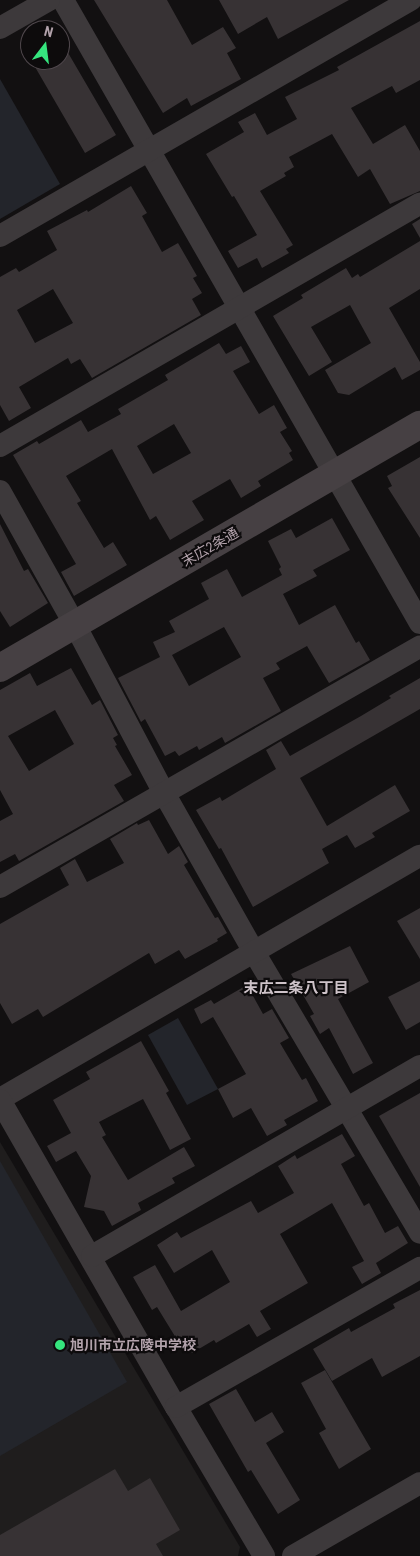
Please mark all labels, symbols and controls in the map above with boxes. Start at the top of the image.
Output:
north arrow [20,20,70,70]
text: N [42,23,55,40]
street label: 末広2条通 [179,524,241,570]
district label: 末広二条八丁目 [244,980,348,998]
place label: 旭川市立広陵中学校 [70,1337,196,1353]
marker: 旭川市立広陵中学校 [54,1339,66,1351]

